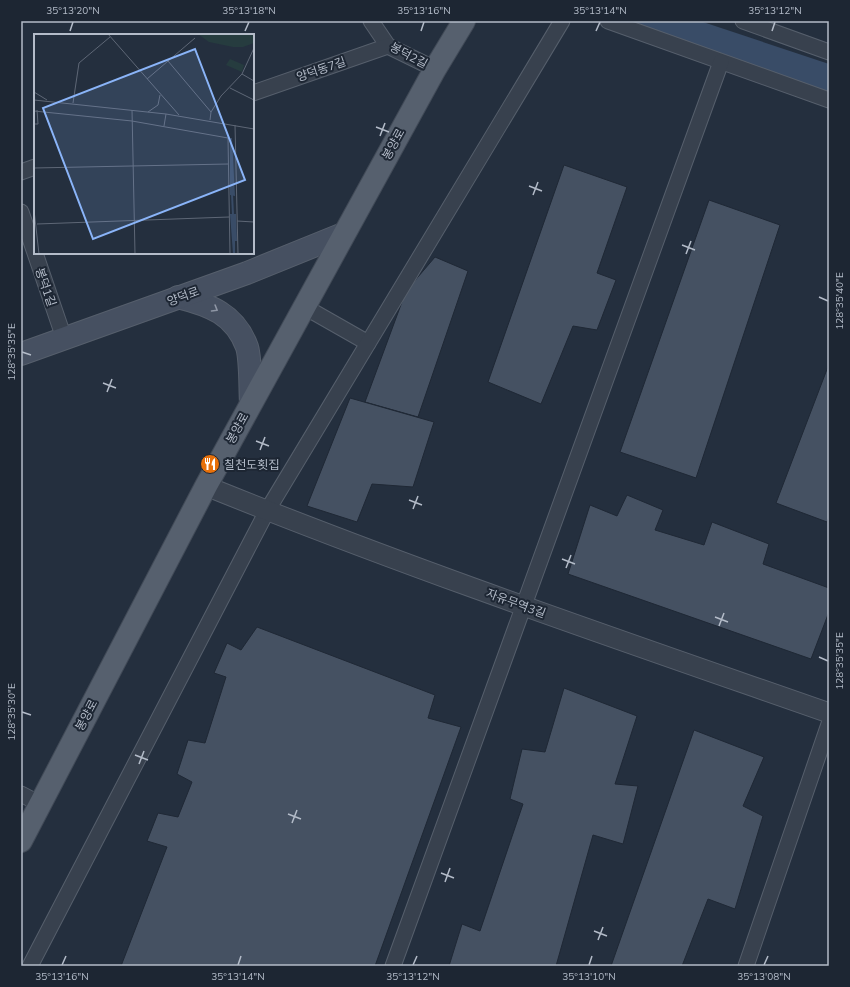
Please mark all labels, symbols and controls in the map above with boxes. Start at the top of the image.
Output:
text: 35°13'20"N [46,4,100,17]
text: 35°13'18"N [222,4,276,17]
text: 35°13'16"N [397,4,451,17]
text: 35°13'14"N [573,4,627,17]
text: 35°13'12"N [748,4,802,17]
inset map [34,34,254,254]
street label: 봉덕2길 [388,39,430,71]
street label: 양덕동7길 [294,54,348,84]
street label: 봉양로 [378,126,408,162]
street label: 봉덕1길 [32,265,60,309]
text: 128°35'40"E [833,272,846,330]
street label: 양덕로 [165,283,201,309]
one-way arrow [211,305,218,312]
text: 128°35'35"E [5,323,18,381]
street label: 봉양로 [222,410,252,446]
restaurant icon: 칠천도횟집 [199,453,221,475]
place label: 칠천도횟집 [224,457,279,472]
street label: 자유무역3길 [484,585,548,621]
text: 128°35'35"E [833,632,846,690]
text: 128°35'30"E [5,683,18,741]
street label: 봉양로 [72,697,100,733]
text: 35°13'16"N [35,970,89,983]
text: 35°13'14"N [211,970,265,983]
text: 35°13'12"N [386,970,440,983]
text: 35°13'10"N [562,970,616,983]
text: 35°13'08"N [737,970,791,983]

